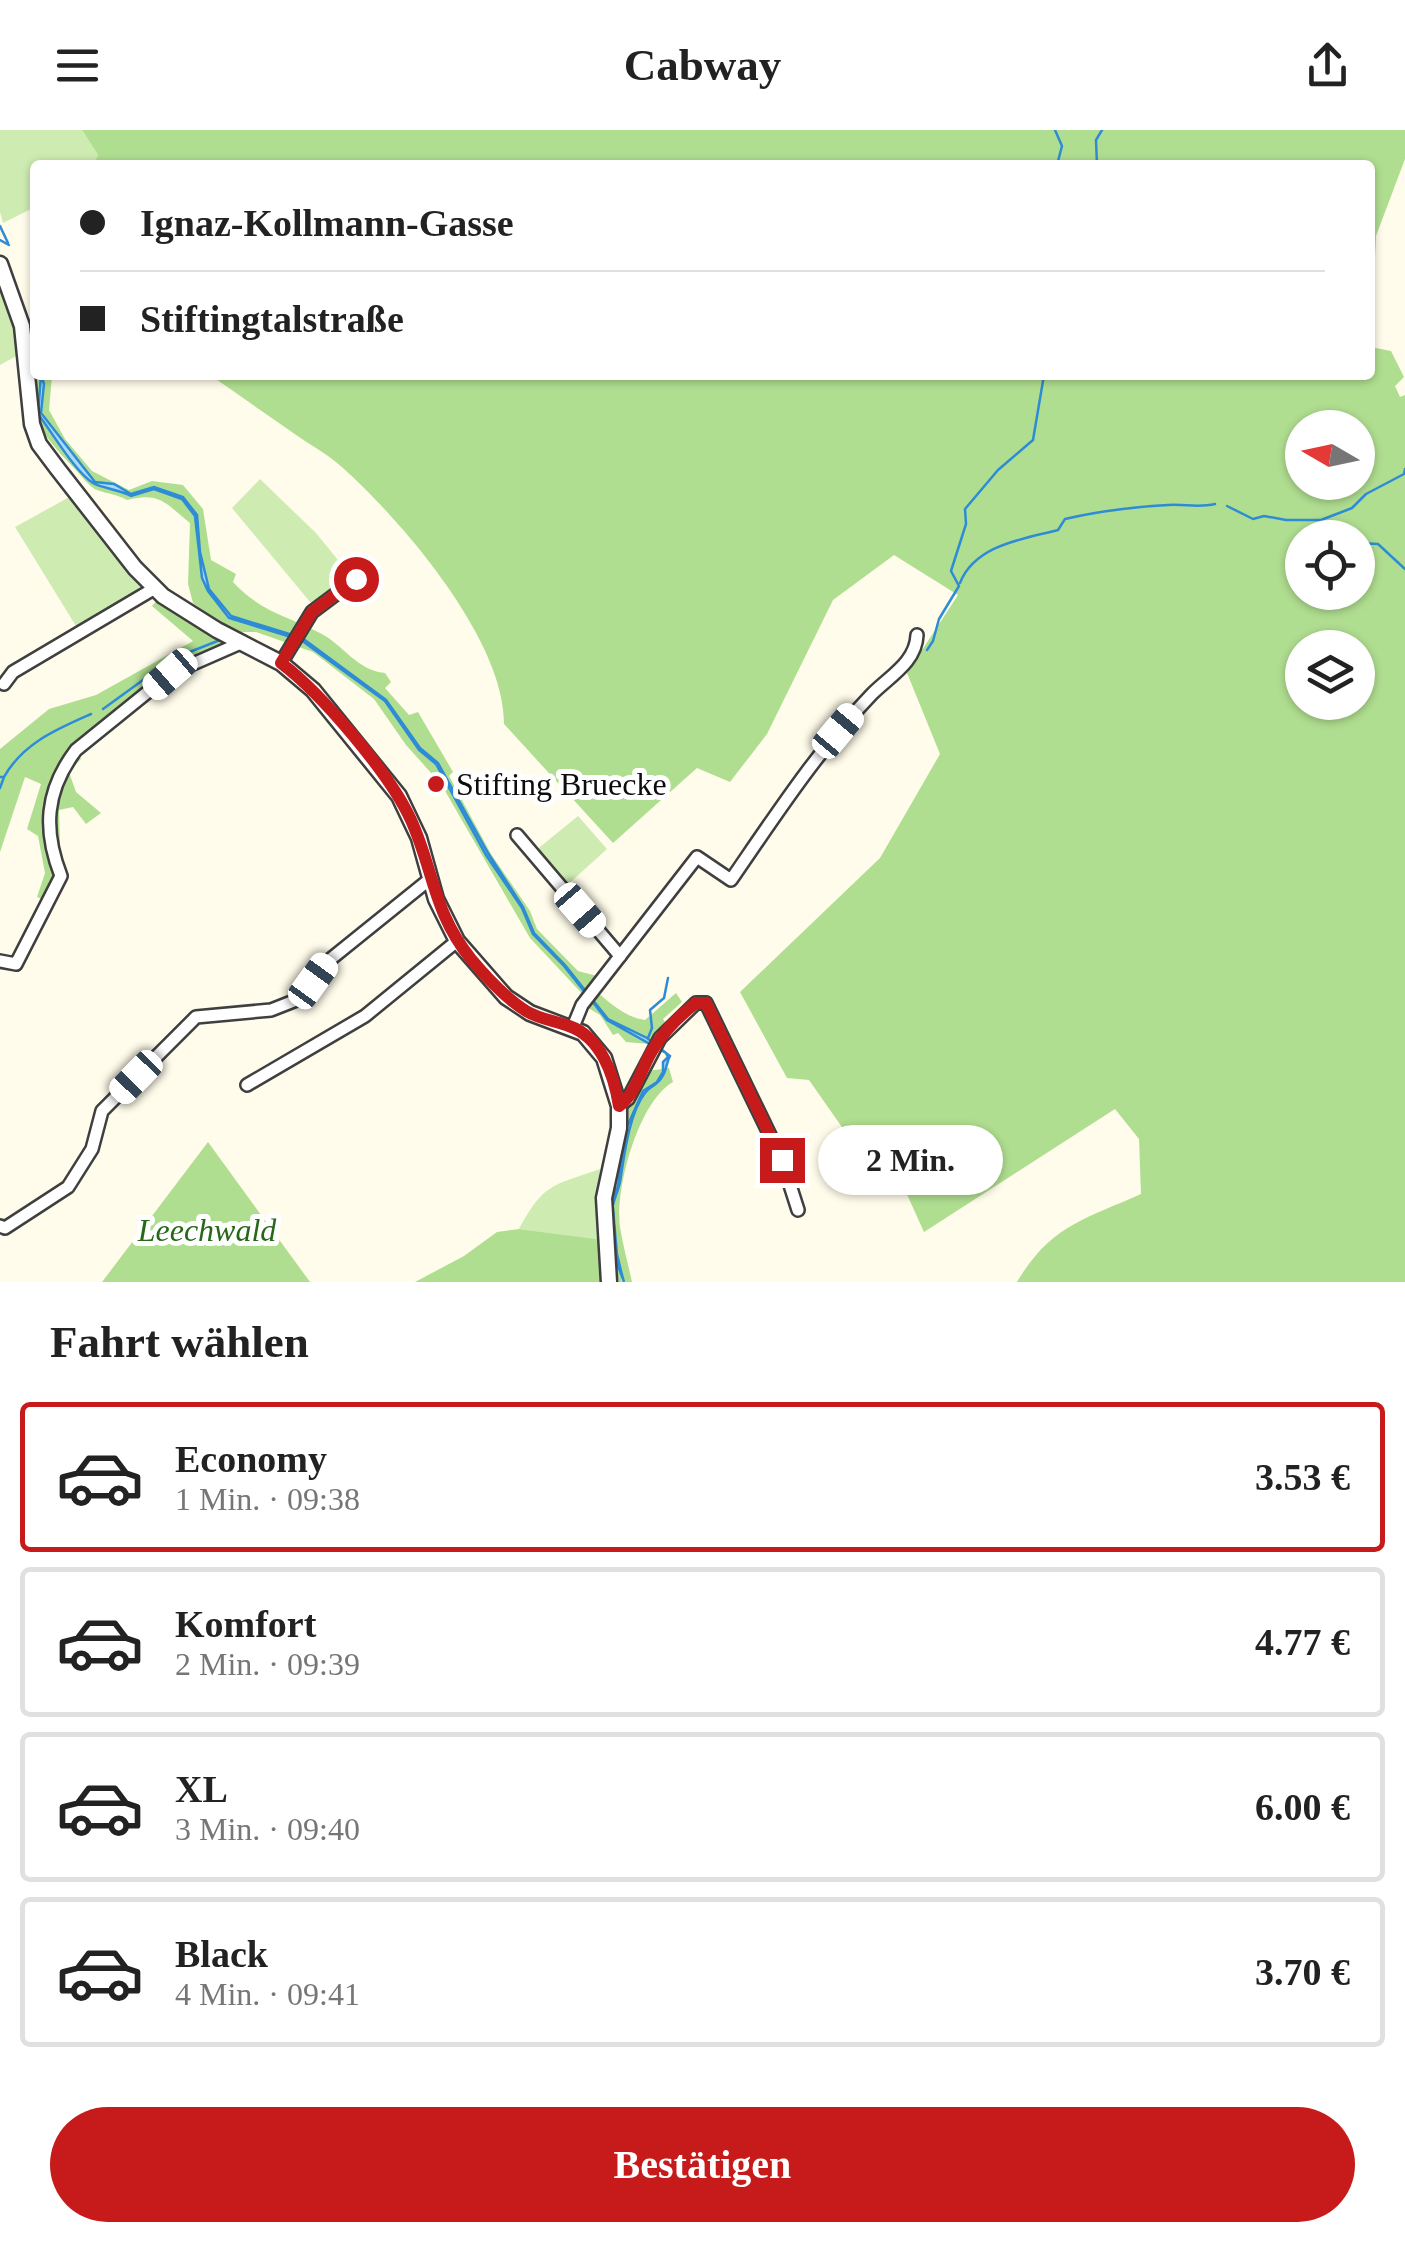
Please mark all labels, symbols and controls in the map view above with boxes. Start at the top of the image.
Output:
icon: menu [50,38,105,93]
icon: share [1300,38,1355,93]
text: Cabway [624,40,781,90]
text: Ignaz-Kollmann-Gasse [140,202,514,244]
text: Stiftingtalstraße [140,298,404,340]
north arrow [1285,410,1375,500]
map controls [1285,410,1375,720]
button: locate [1285,520,1375,610]
route start [334,557,379,602]
button: layers [1285,630,1375,720]
car [138,643,202,705]
car [807,698,869,764]
place label: Stifting Bruecke [456,766,667,802]
marker: Stifting Bruecke [425,773,447,795]
car [549,878,611,942]
car [283,948,343,1014]
car [104,1045,168,1109]
callout: 2 Min. [817,1125,1002,1195]
route end [760,1138,805,1183]
text: 2 Min. [866,1142,955,1178]
park label: Leechwald [137,1212,277,1248]
text: Fahrt wählen [50,1317,309,1367]
icon: car [55,1432,145,1522]
text: Economy [175,1438,327,1480]
text: 3.53 € [1255,1456,1350,1498]
text: 1 Min. · 09:38 [175,1481,360,1517]
icon: car [55,1597,145,1687]
text: Komfort [175,1603,316,1645]
text: 4.77 € [1255,1621,1350,1663]
text: 2 Min. · 09:39 [175,1646,360,1682]
icon: car [55,1762,145,1852]
text: XL [175,1768,228,1810]
text: 6.00 € [1255,1786,1350,1828]
text: 3 Min. · 09:40 [175,1811,360,1847]
icon: car [55,1927,145,2017]
text: Black [175,1933,268,1975]
text: 3.70 € [1255,1951,1350,1993]
text: 4 Min. · 09:41 [175,1976,360,2012]
button: Bestätigen [50,2107,1355,2222]

